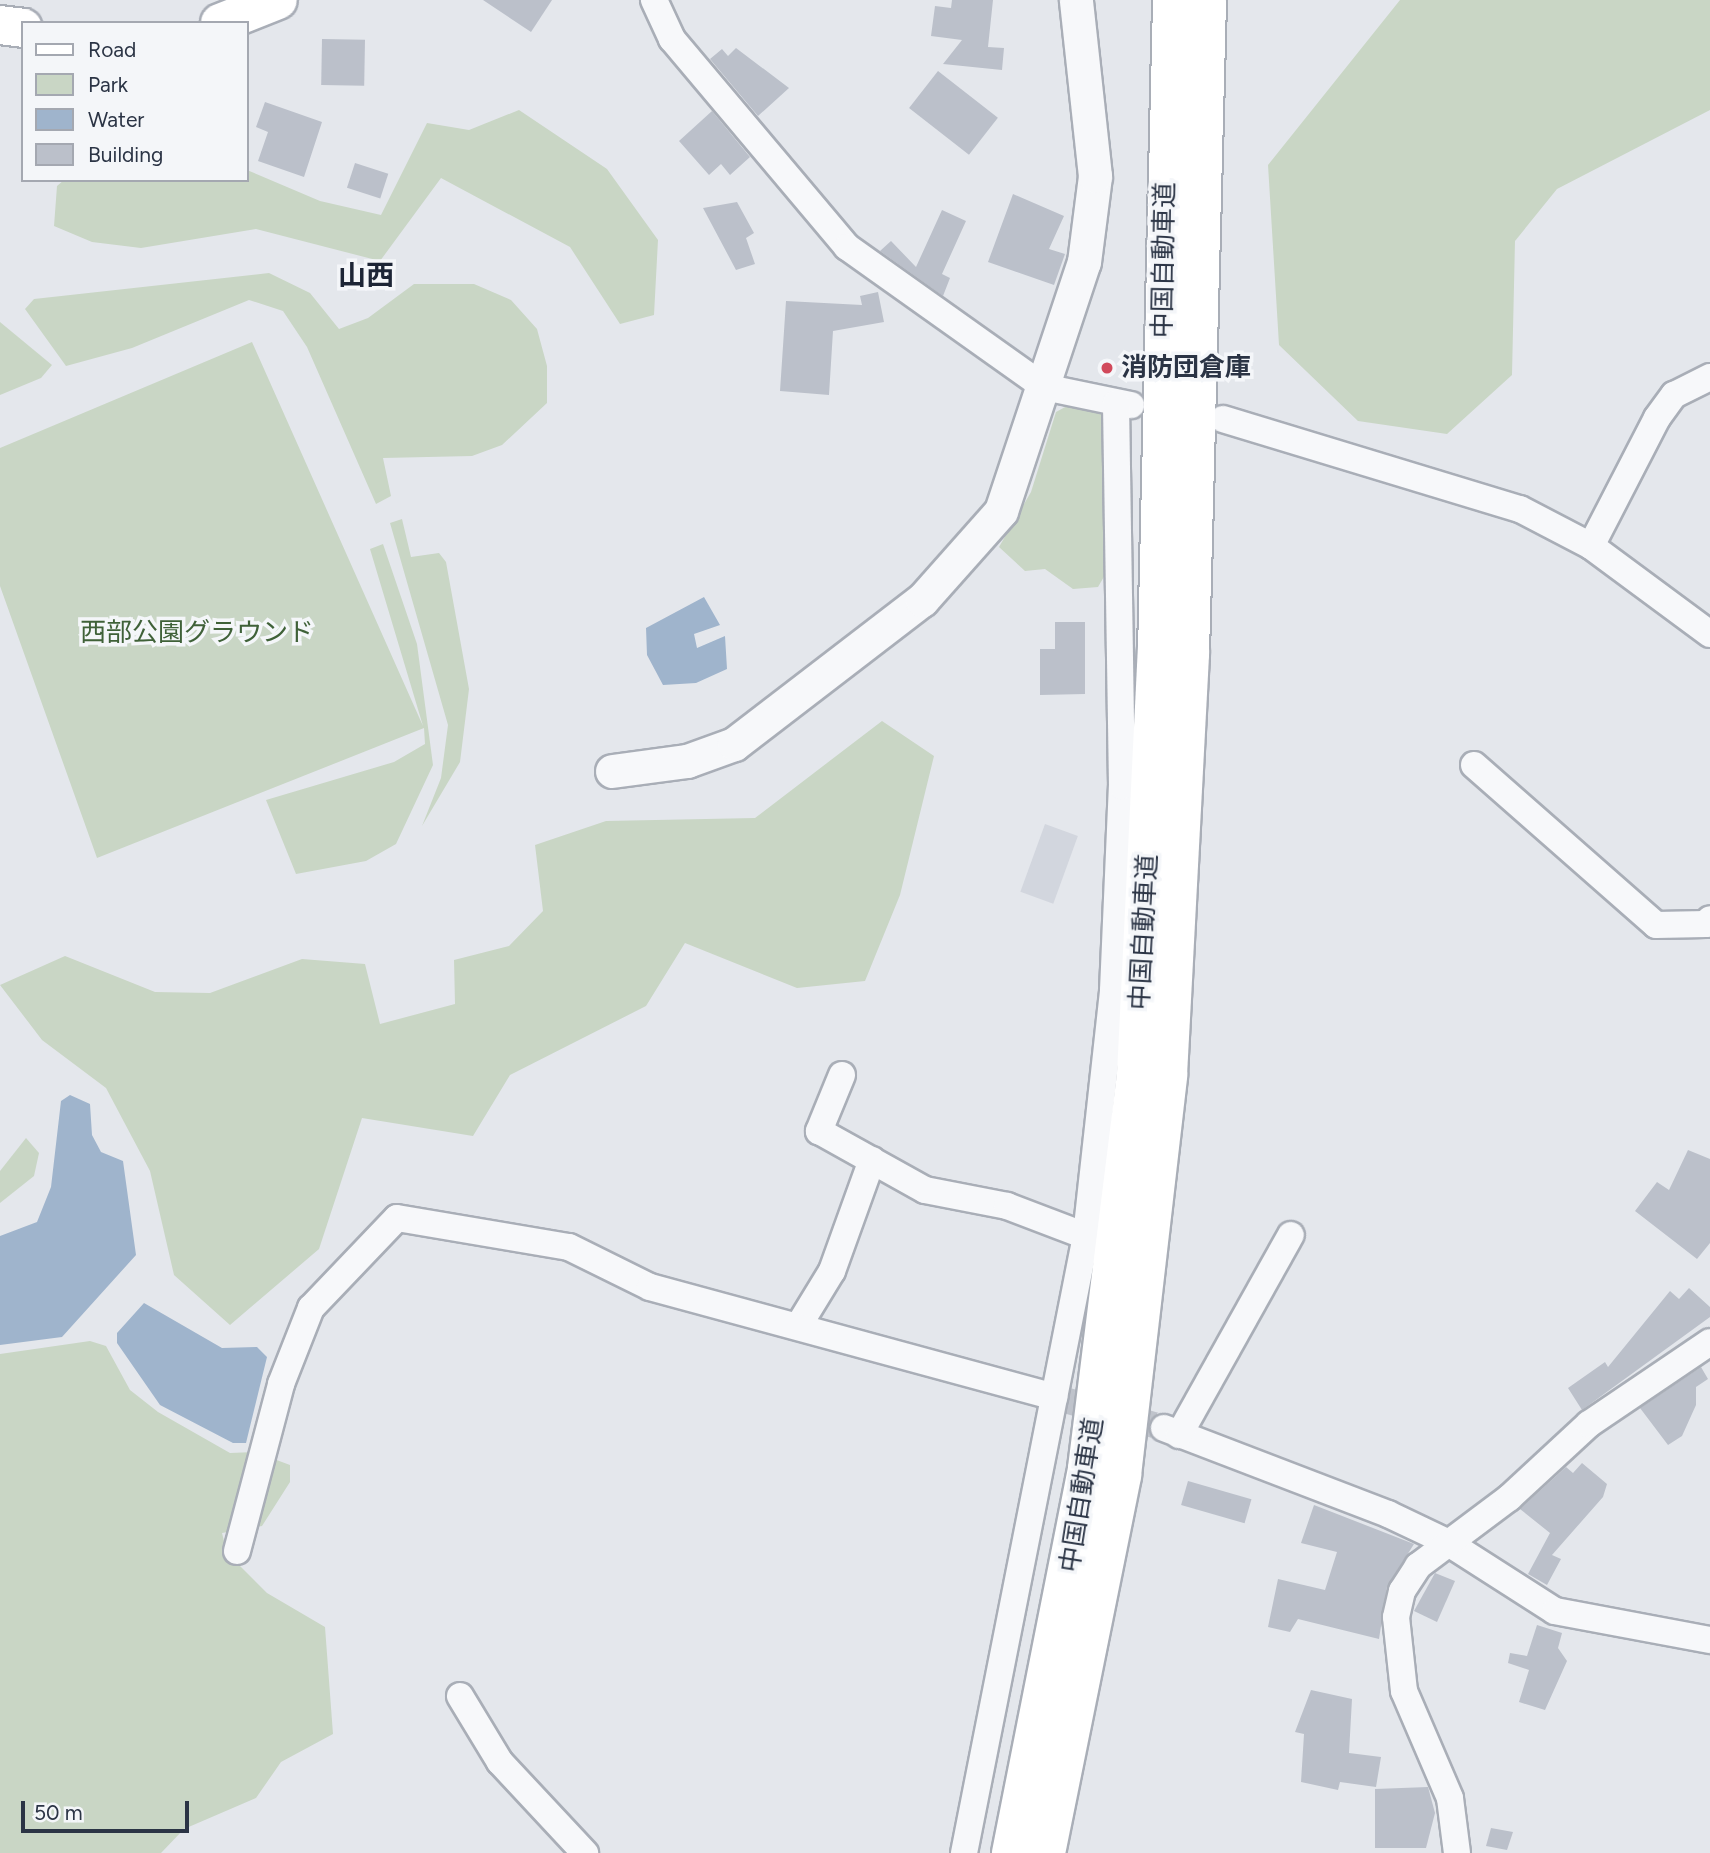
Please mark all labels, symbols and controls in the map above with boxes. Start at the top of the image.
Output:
legend [21,21,248,182]
text: Road [88,37,136,62]
text: Park [88,72,128,97]
text: Water [88,107,144,132]
text: Building [88,142,163,167]
street label: 中国自動車道 [1147,182,1181,338]
district label: 山西 [338,258,394,292]
place label: 消防団倉庫 [1121,352,1251,384]
marker: 消防団倉庫 [1099,360,1115,376]
park label: 西部公園グラウンド [80,617,314,649]
street label: 中国自動車道 [1124,853,1164,1011]
street label: 中国自動車道 [1054,1416,1110,1574]
scale bar [24,1786,192,1830]
text: 50 m [34,1800,83,1825]

